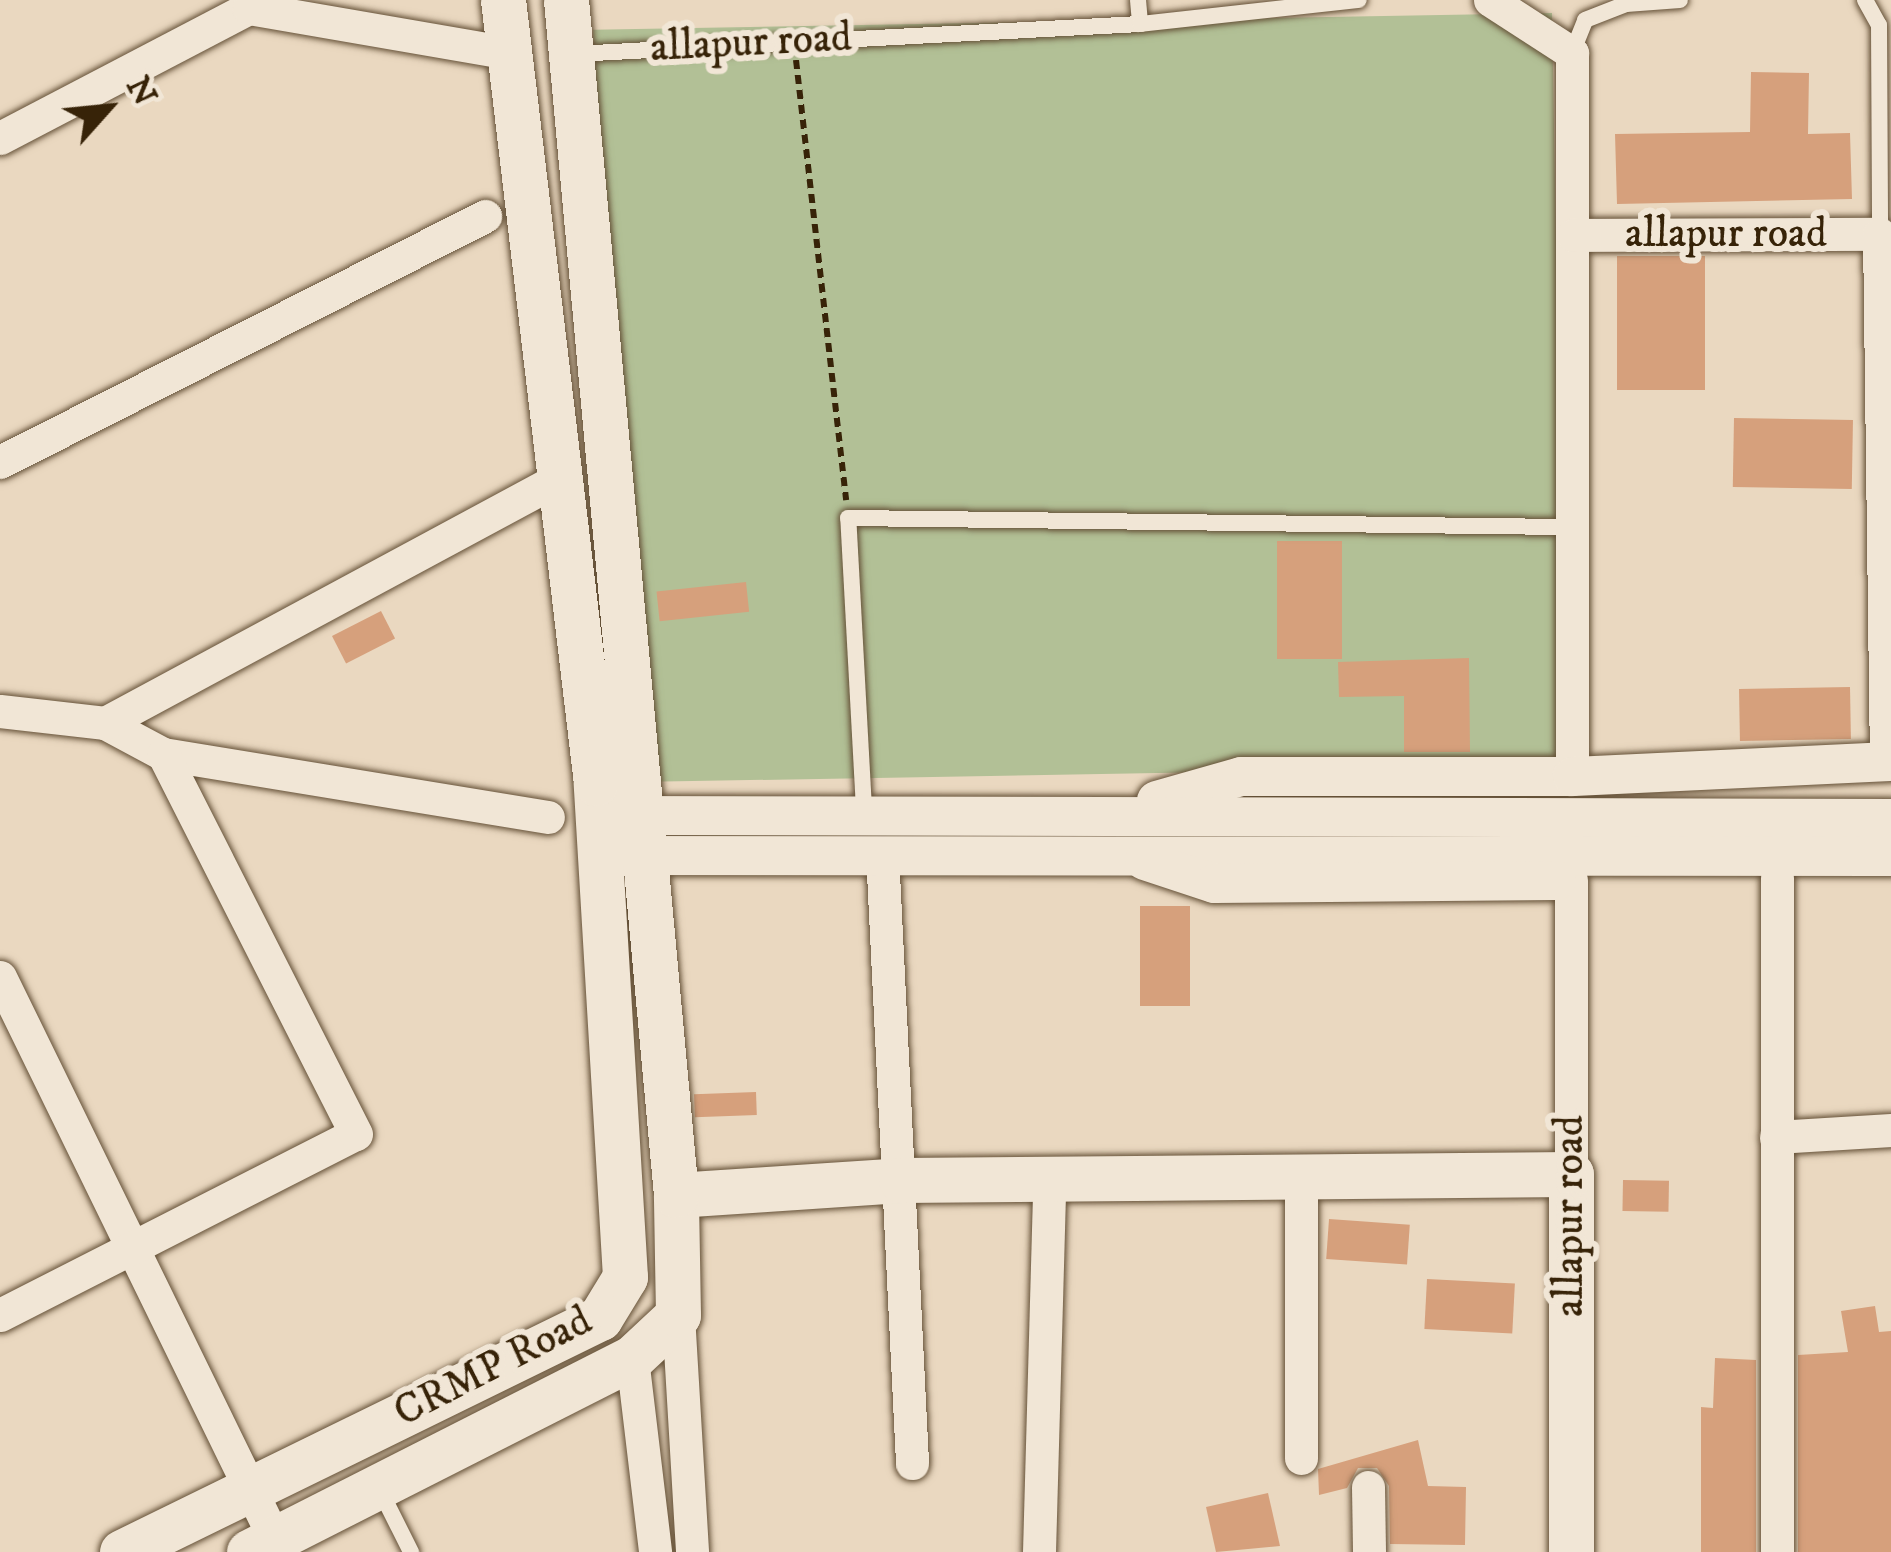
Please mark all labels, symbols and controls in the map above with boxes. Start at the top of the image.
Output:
street label: allapur road [649,13,853,73]
north arrow [48,48,168,168]
text: N [116,70,165,113]
street label: allapur road [1625,209,1827,259]
street label: allapur road [1545,1115,1595,1317]
street label: CRMP Road [386,1296,600,1438]

